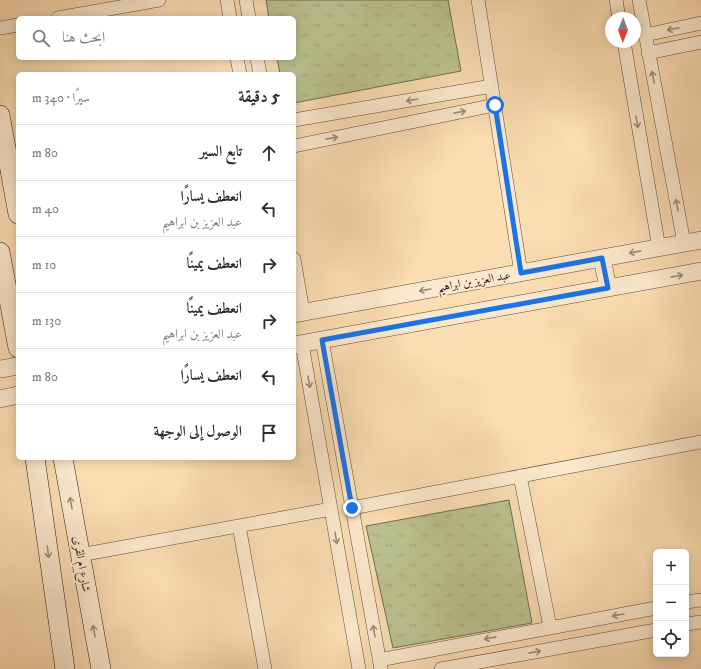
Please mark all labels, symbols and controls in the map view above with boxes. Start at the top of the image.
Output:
north arrow [605,12,641,48]
search box [16,16,296,60]
one-way arrow [667,26,680,34]
icon: search [30,27,52,49]
text: ابحث هنا [62,28,105,47]
one-way arrow [648,71,656,84]
text: 5 دقيقة [238,86,280,108]
text: سيرًا · 340 m [32,90,90,106]
one-way arrow [406,96,419,104]
route start [486,96,504,114]
one-way arrow [453,108,466,116]
one-way arrow [634,115,642,128]
one-way arrow [325,134,338,142]
text: تابع السير [200,142,242,161]
icon: ahead [258,142,280,164]
text: 80 m [32,145,58,161]
text: انعطف يسارًا [181,187,242,206]
icon: left [258,198,280,220]
one-way arrow [673,198,681,211]
text: 40 m [32,201,59,217]
text: عبد العزيز بن ابراهيم [162,214,242,230]
one-way arrow [629,248,642,256]
text: انعطف يمينًا [187,254,242,273]
icon: right [258,254,280,276]
text: 10 m [32,257,56,273]
street label: عبد العزيز بن ابراهيم [436,268,513,299]
one-way arrow [670,271,683,279]
one-way arrow [418,287,431,295]
text: انعطف يمينًا [187,299,242,318]
icon: right [258,310,280,332]
text: 130 m [32,313,61,329]
text: عبد العزيز بن ابراهيم [162,326,242,342]
text: انعطف يسارًا [181,366,242,385]
icon: left [258,366,280,388]
text: 80 m [32,369,58,385]
one-way arrow [305,375,313,388]
text: الوصول إلى الوجهة [153,422,242,441]
icon: arrive [258,422,280,444]
one-way arrow [67,497,75,510]
route end [343,499,361,517]
one-way arrow [333,531,341,544]
street label: شارع ام القرى [66,535,94,594]
one-way arrow [44,545,52,558]
map controls [653,549,689,657]
button: + [653,549,689,585]
button: − [653,585,689,621]
one-way arrow [612,611,625,619]
button: locate [653,621,689,657]
one-way arrow [90,625,98,638]
one-way arrow [370,625,378,638]
one-way arrow [484,635,497,643]
one-way arrow [528,648,541,656]

